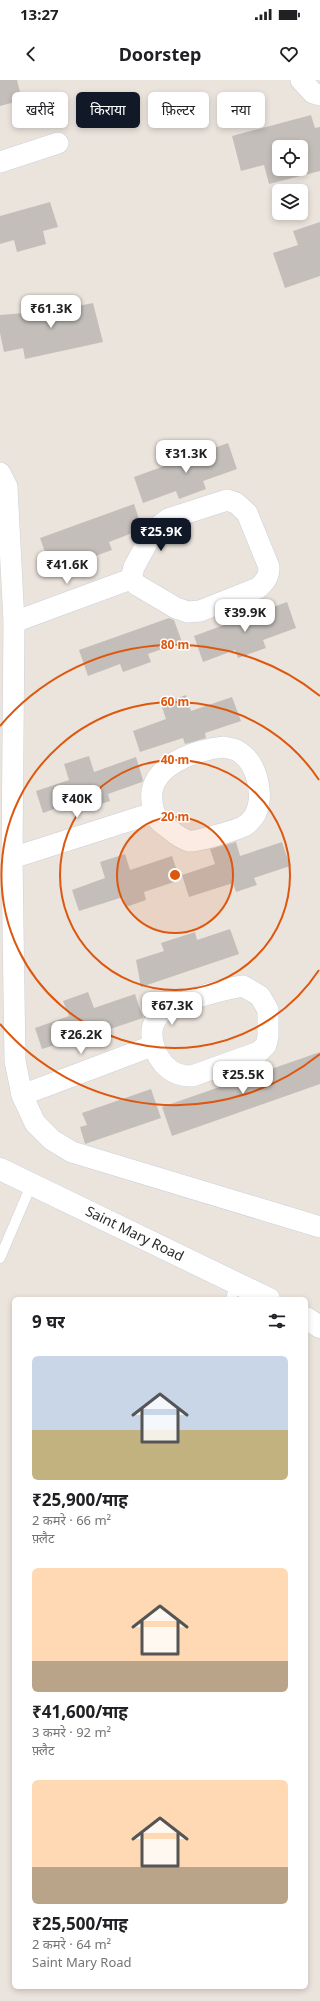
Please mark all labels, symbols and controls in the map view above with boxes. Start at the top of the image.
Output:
text: 13:27 [20,4,59,24]
text: Doorstep [119,42,201,66]
icon: back [20,43,42,65]
icon: heart [278,43,300,65]
chip: खरीदें [12,92,68,128]
chip: किराया [76,92,140,128]
chip: फ़िल्टर [148,92,209,128]
chip: नया [217,92,265,128]
map controls [272,140,308,220]
button: locate [272,140,308,176]
button: layers [272,184,308,220]
pin: ₹61.3K [18,295,84,329]
text: ₹61.3K [30,299,72,317]
pin: ₹31.3K [153,440,219,474]
text: ₹31.3K [165,444,207,462]
pin: ₹25.9K [128,518,194,552]
text: ₹25.9K [140,522,182,540]
pin: ₹41.6K [34,551,100,585]
text: ₹41.6K [46,555,88,573]
pin: ₹39.9K [212,599,278,633]
text: ₹39.9K [224,603,266,621]
text: 80 m [161,636,189,653]
text: 60 m [161,693,189,710]
text: 40 m [161,751,189,768]
pin: ₹40K [53,785,101,819]
text: ₹40K [62,789,92,807]
text: 20 m [161,808,189,825]
centre of rings [168,868,182,882]
pin: ₹67.3K [139,992,205,1026]
text: ₹67.3K [151,996,193,1014]
pin: ₹26.2K [48,1021,114,1055]
text: ₹26.2K [60,1025,102,1043]
pin: ₹25.5K [210,1061,276,1095]
text: ₹25.5K [222,1065,264,1083]
street label: Saint Mary Road [83,1201,187,1265]
text: 9 घर [32,1310,65,1333]
icon: filters [266,1310,288,1332]
icon: home [124,1382,196,1454]
text: ₹25,900/माह [32,1488,128,1511]
text: 2 कमरे · 66 m² [32,1511,111,1529]
text: फ़्लैट [32,1529,55,1547]
icon: home [124,1594,196,1666]
text: ₹41,600/माह [32,1700,128,1723]
text: 3 कमरे · 92 m² [32,1723,111,1741]
text: फ़्लैट [32,1741,55,1759]
icon: home [124,1806,196,1878]
text: ₹25,500/माह [32,1912,128,1935]
text: 2 कमरे · 64 m² [32,1935,111,1953]
text: Saint Mary Road [32,1953,132,1971]

